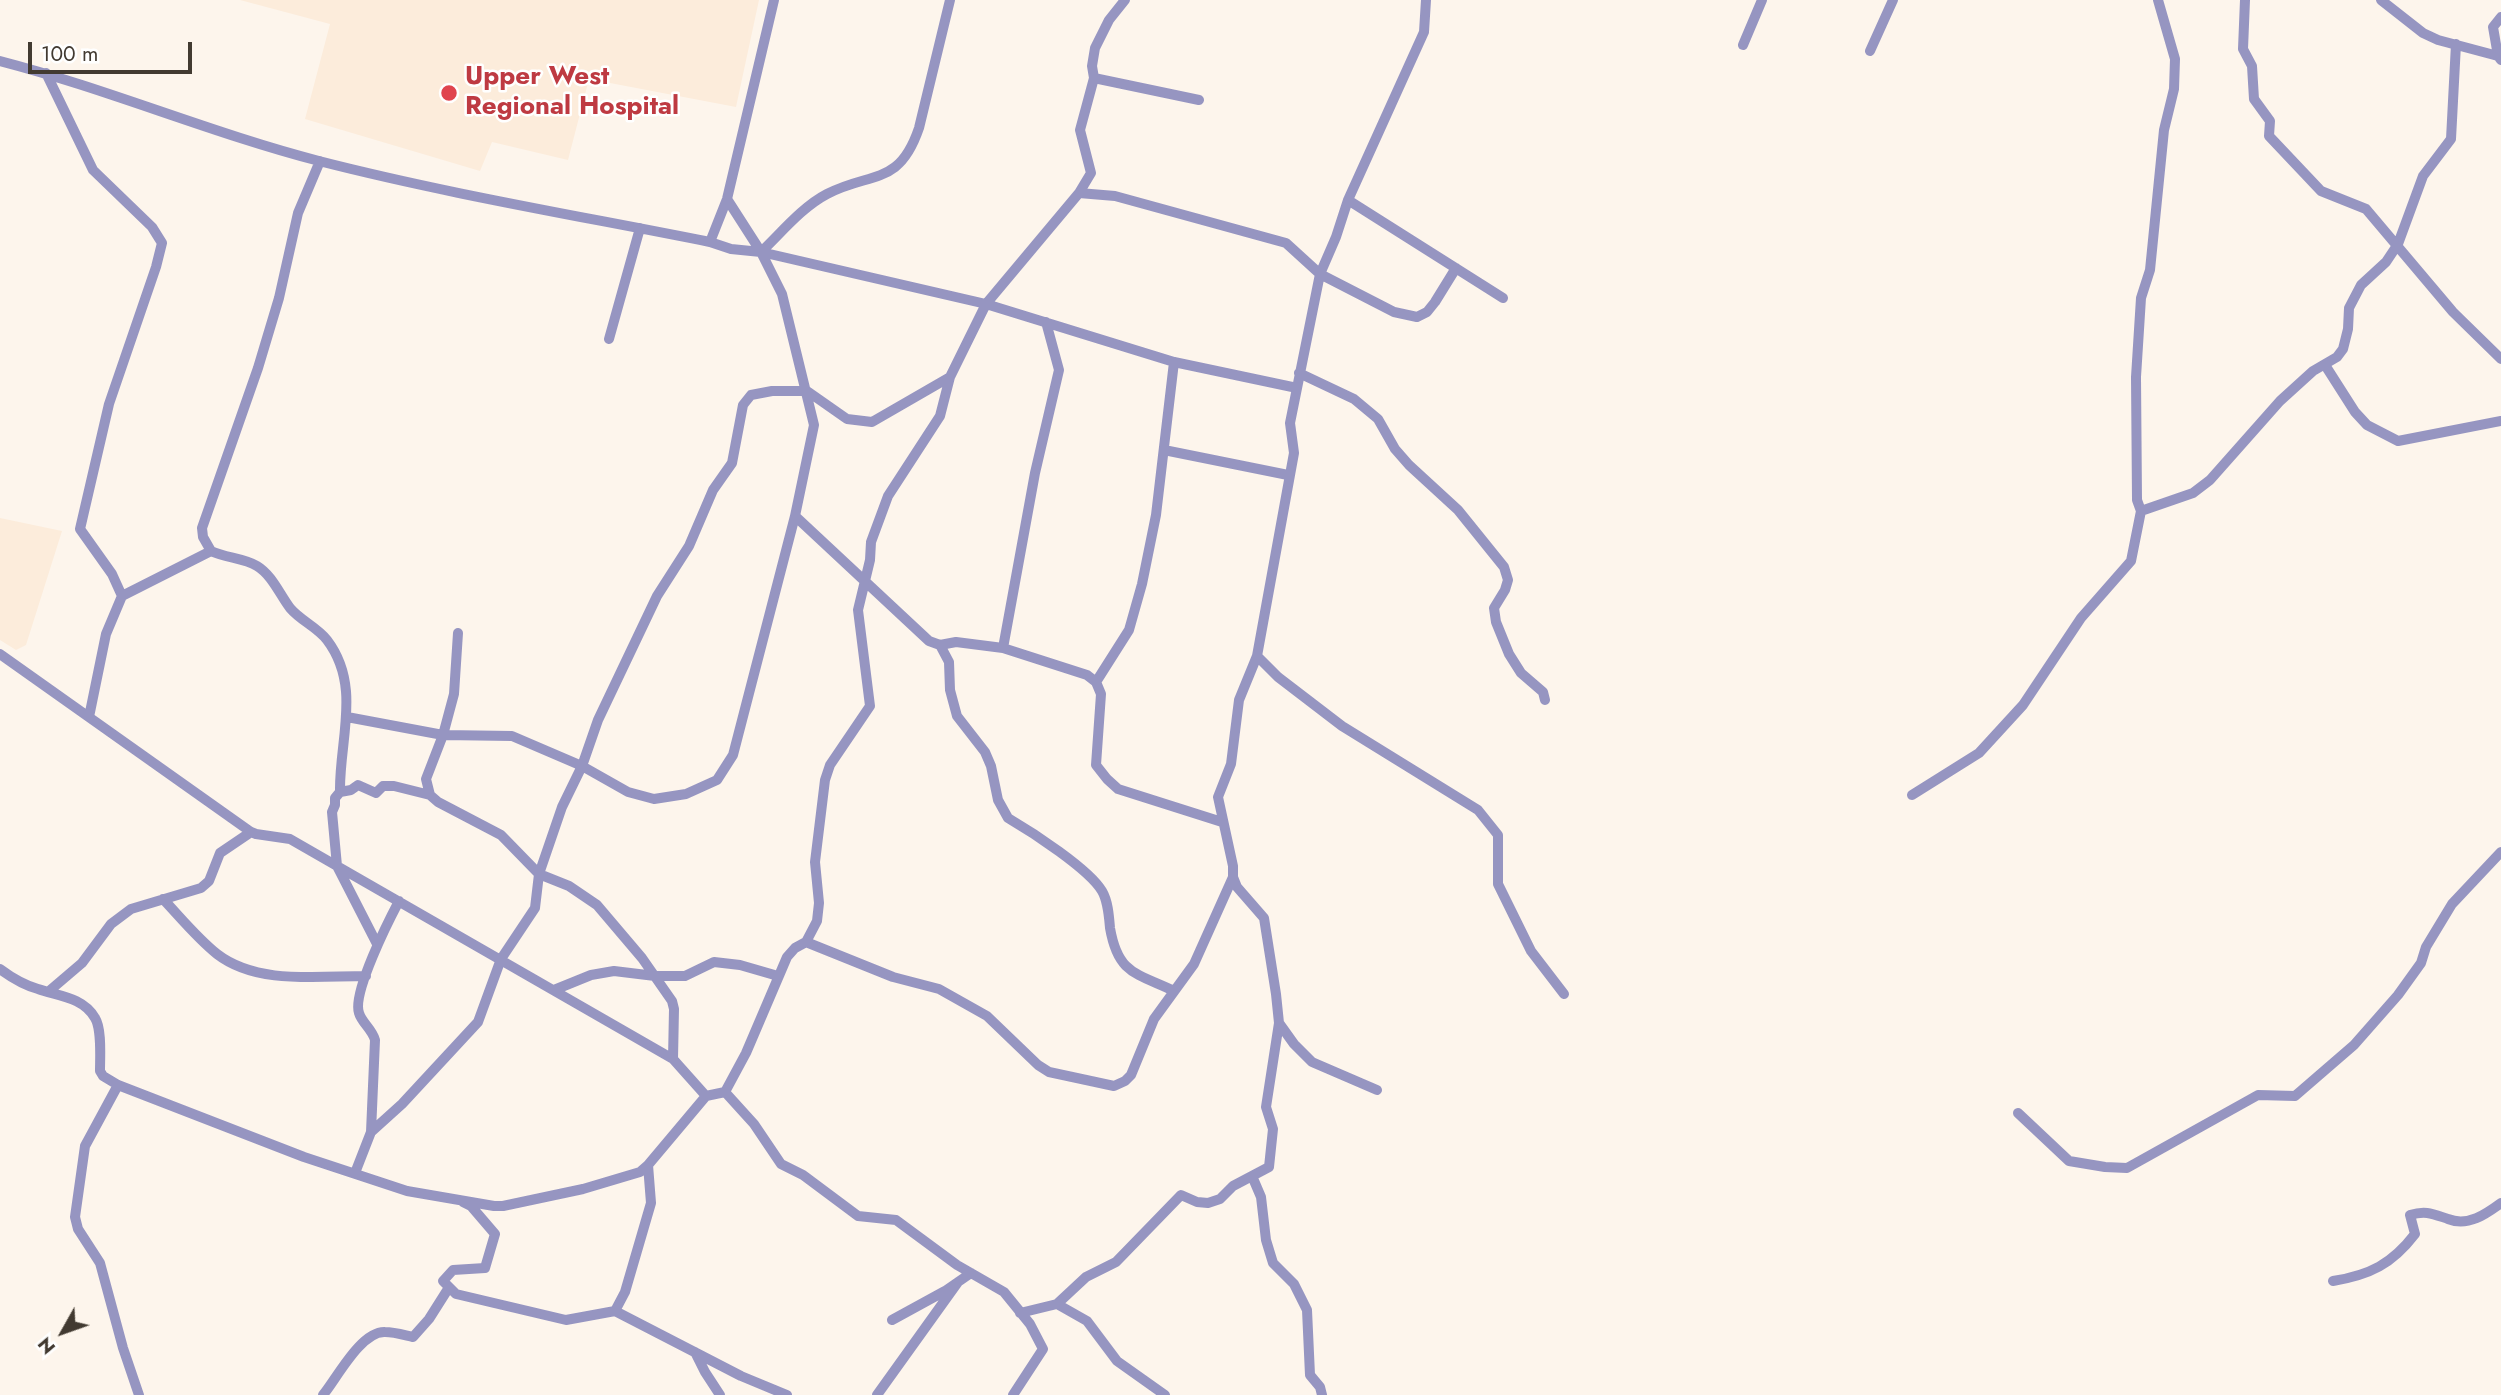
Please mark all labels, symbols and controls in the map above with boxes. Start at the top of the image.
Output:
scale bar [32,28,196,72]
text: 100 m [41,39,98,69]
place label: Upper West Regional Hospital [465,62,679,124]
marker: Upper West Regional Hospital [439,83,459,103]
north arrow [28,1297,98,1367]
text: N [31,1331,62,1360]

